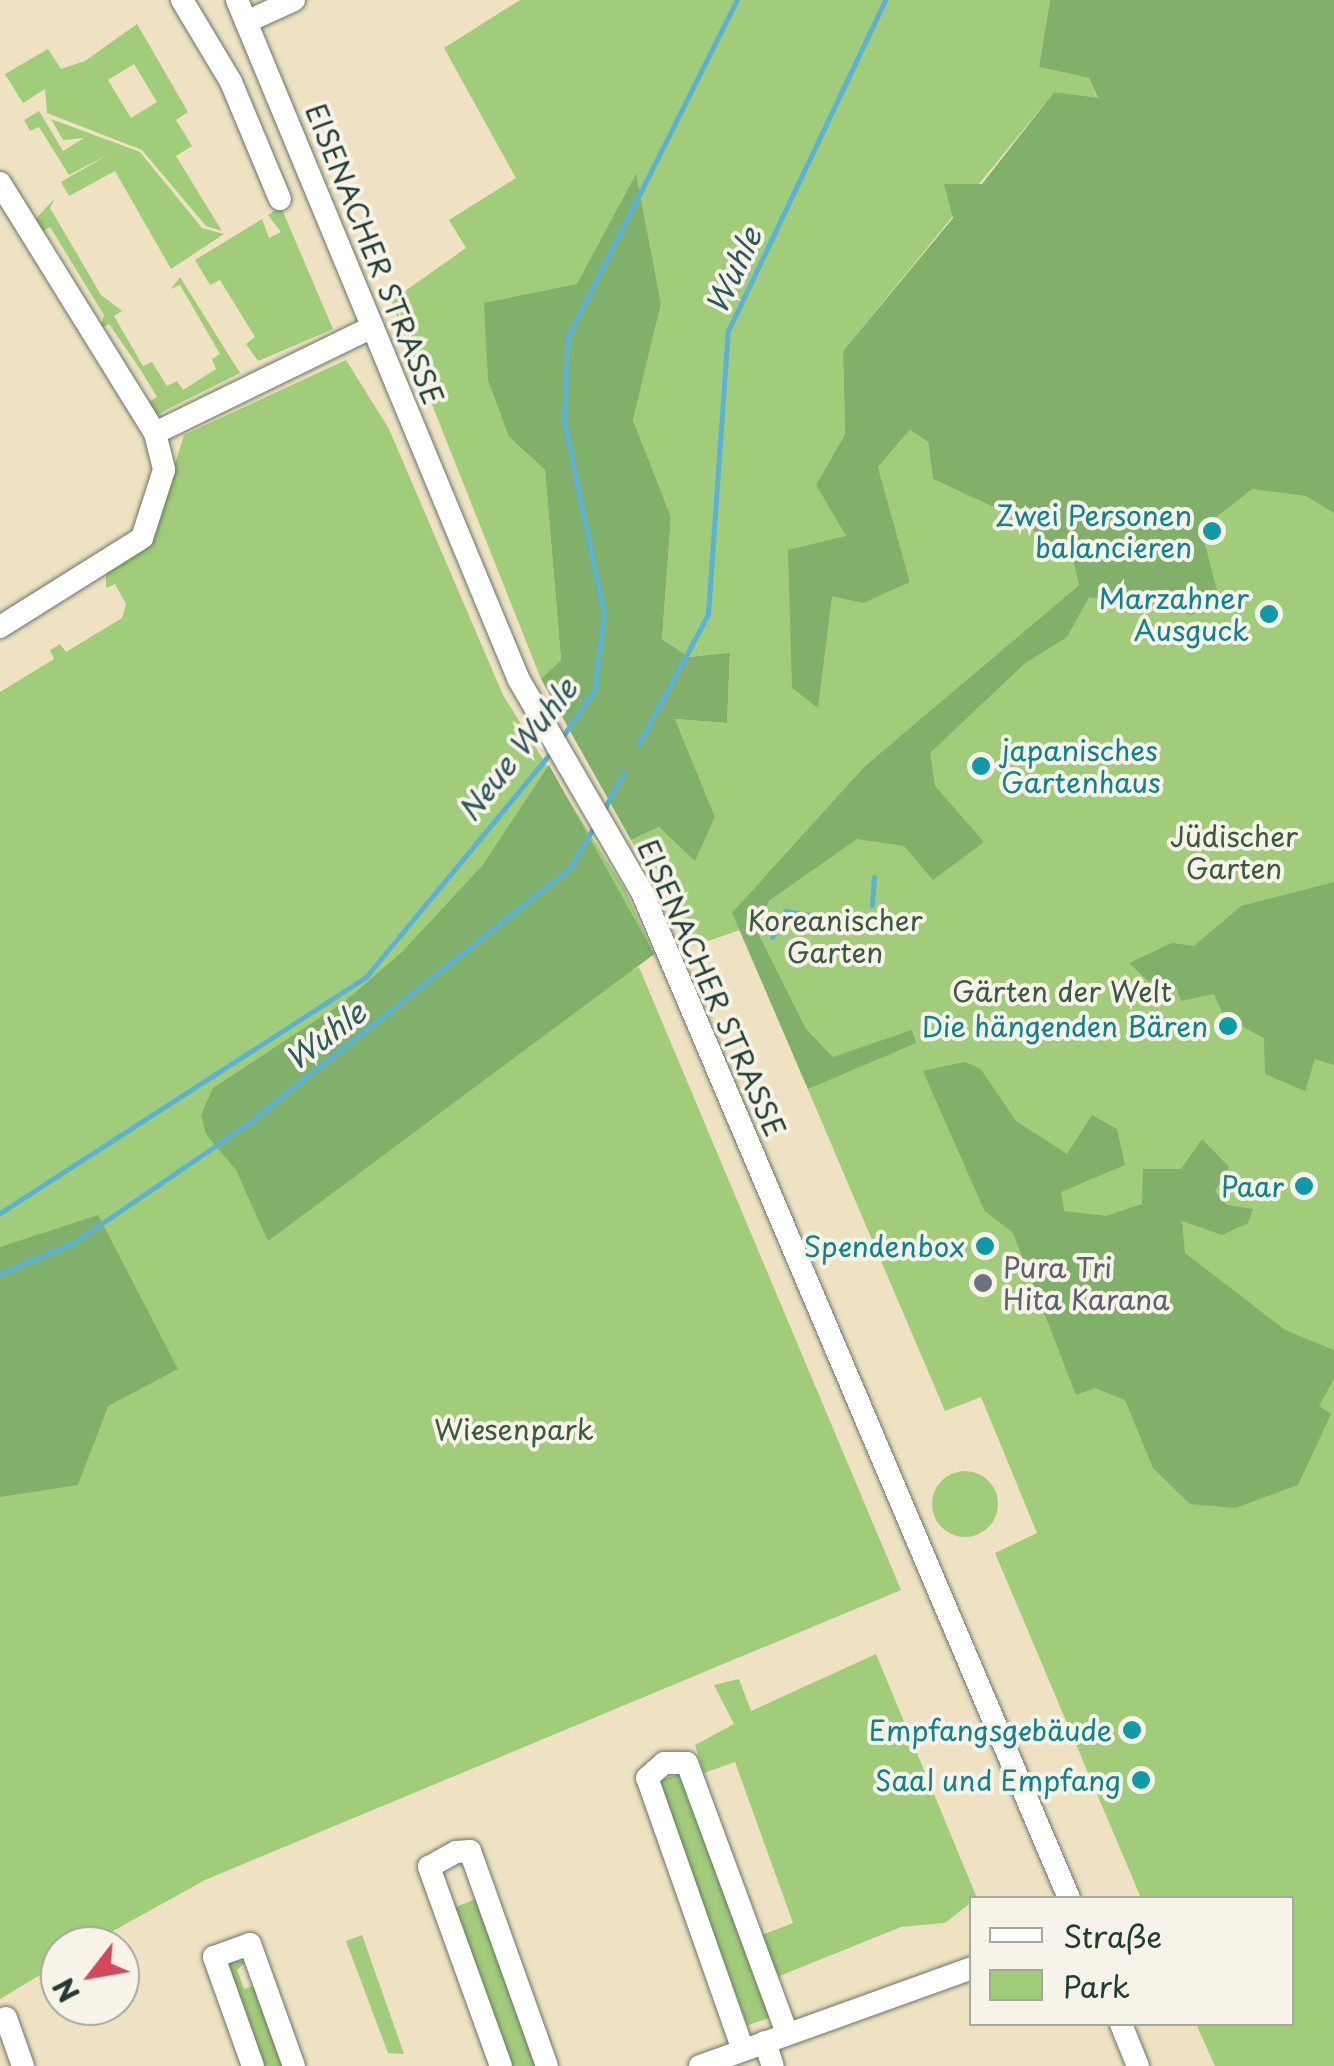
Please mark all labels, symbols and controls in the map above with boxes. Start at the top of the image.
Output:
street label: EISENACHER STRASSE [299,98,451,410]
water label: Wuhle [697,221,769,319]
place label: Zwei Personen balancieren [997,498,1192,564]
marker: Zwei Personen balancieren [1201,520,1223,542]
place label: Marzahner Ausguck [1099,581,1249,647]
marker: Marzahner Ausguck [1258,603,1280,625]
water label: Neue Wuhle [450,670,584,828]
place label: japanisches Gartenhaus [1001,733,1161,799]
marker: japanisches Gartenhaus [970,755,992,777]
park label: Jüdischer Garten [1170,819,1298,885]
street label: EISENACHER STRASSE [631,834,793,1142]
park label: Koreanischer Garten [747,903,923,969]
park label: Gärten der Welt [952,974,1172,1008]
water label: Wuhle [278,993,372,1077]
place label: Die hängenden Bären [920,1009,1208,1043]
marker: Die hängenden Bären [1217,1015,1239,1037]
place label: Paar [1221,1169,1284,1203]
marker: Paar [1293,1175,1315,1197]
place label: Spendenbox [804,1229,965,1263]
marker: Spendenbox [974,1235,996,1257]
place label: Pura Tri Hita Karana [1003,1250,1169,1316]
marker: Pura Tri Hita Karana [972,1272,994,1294]
park label: Wiesenpark [434,1412,594,1446]
place label: Empfangsgebäude [869,1713,1112,1747]
marker: Empfangsgebäude [1121,1719,1143,1741]
place label: Saal und Empfang [873,1763,1121,1797]
marker: Saal und Empfang [1130,1769,1152,1791]
legend [969,1896,1294,2026]
text: Straße [1063,1913,1162,1958]
north arrow [40,1926,140,2026]
text: Park [1063,1963,1130,2008]
text: N [41,1970,90,2011]

